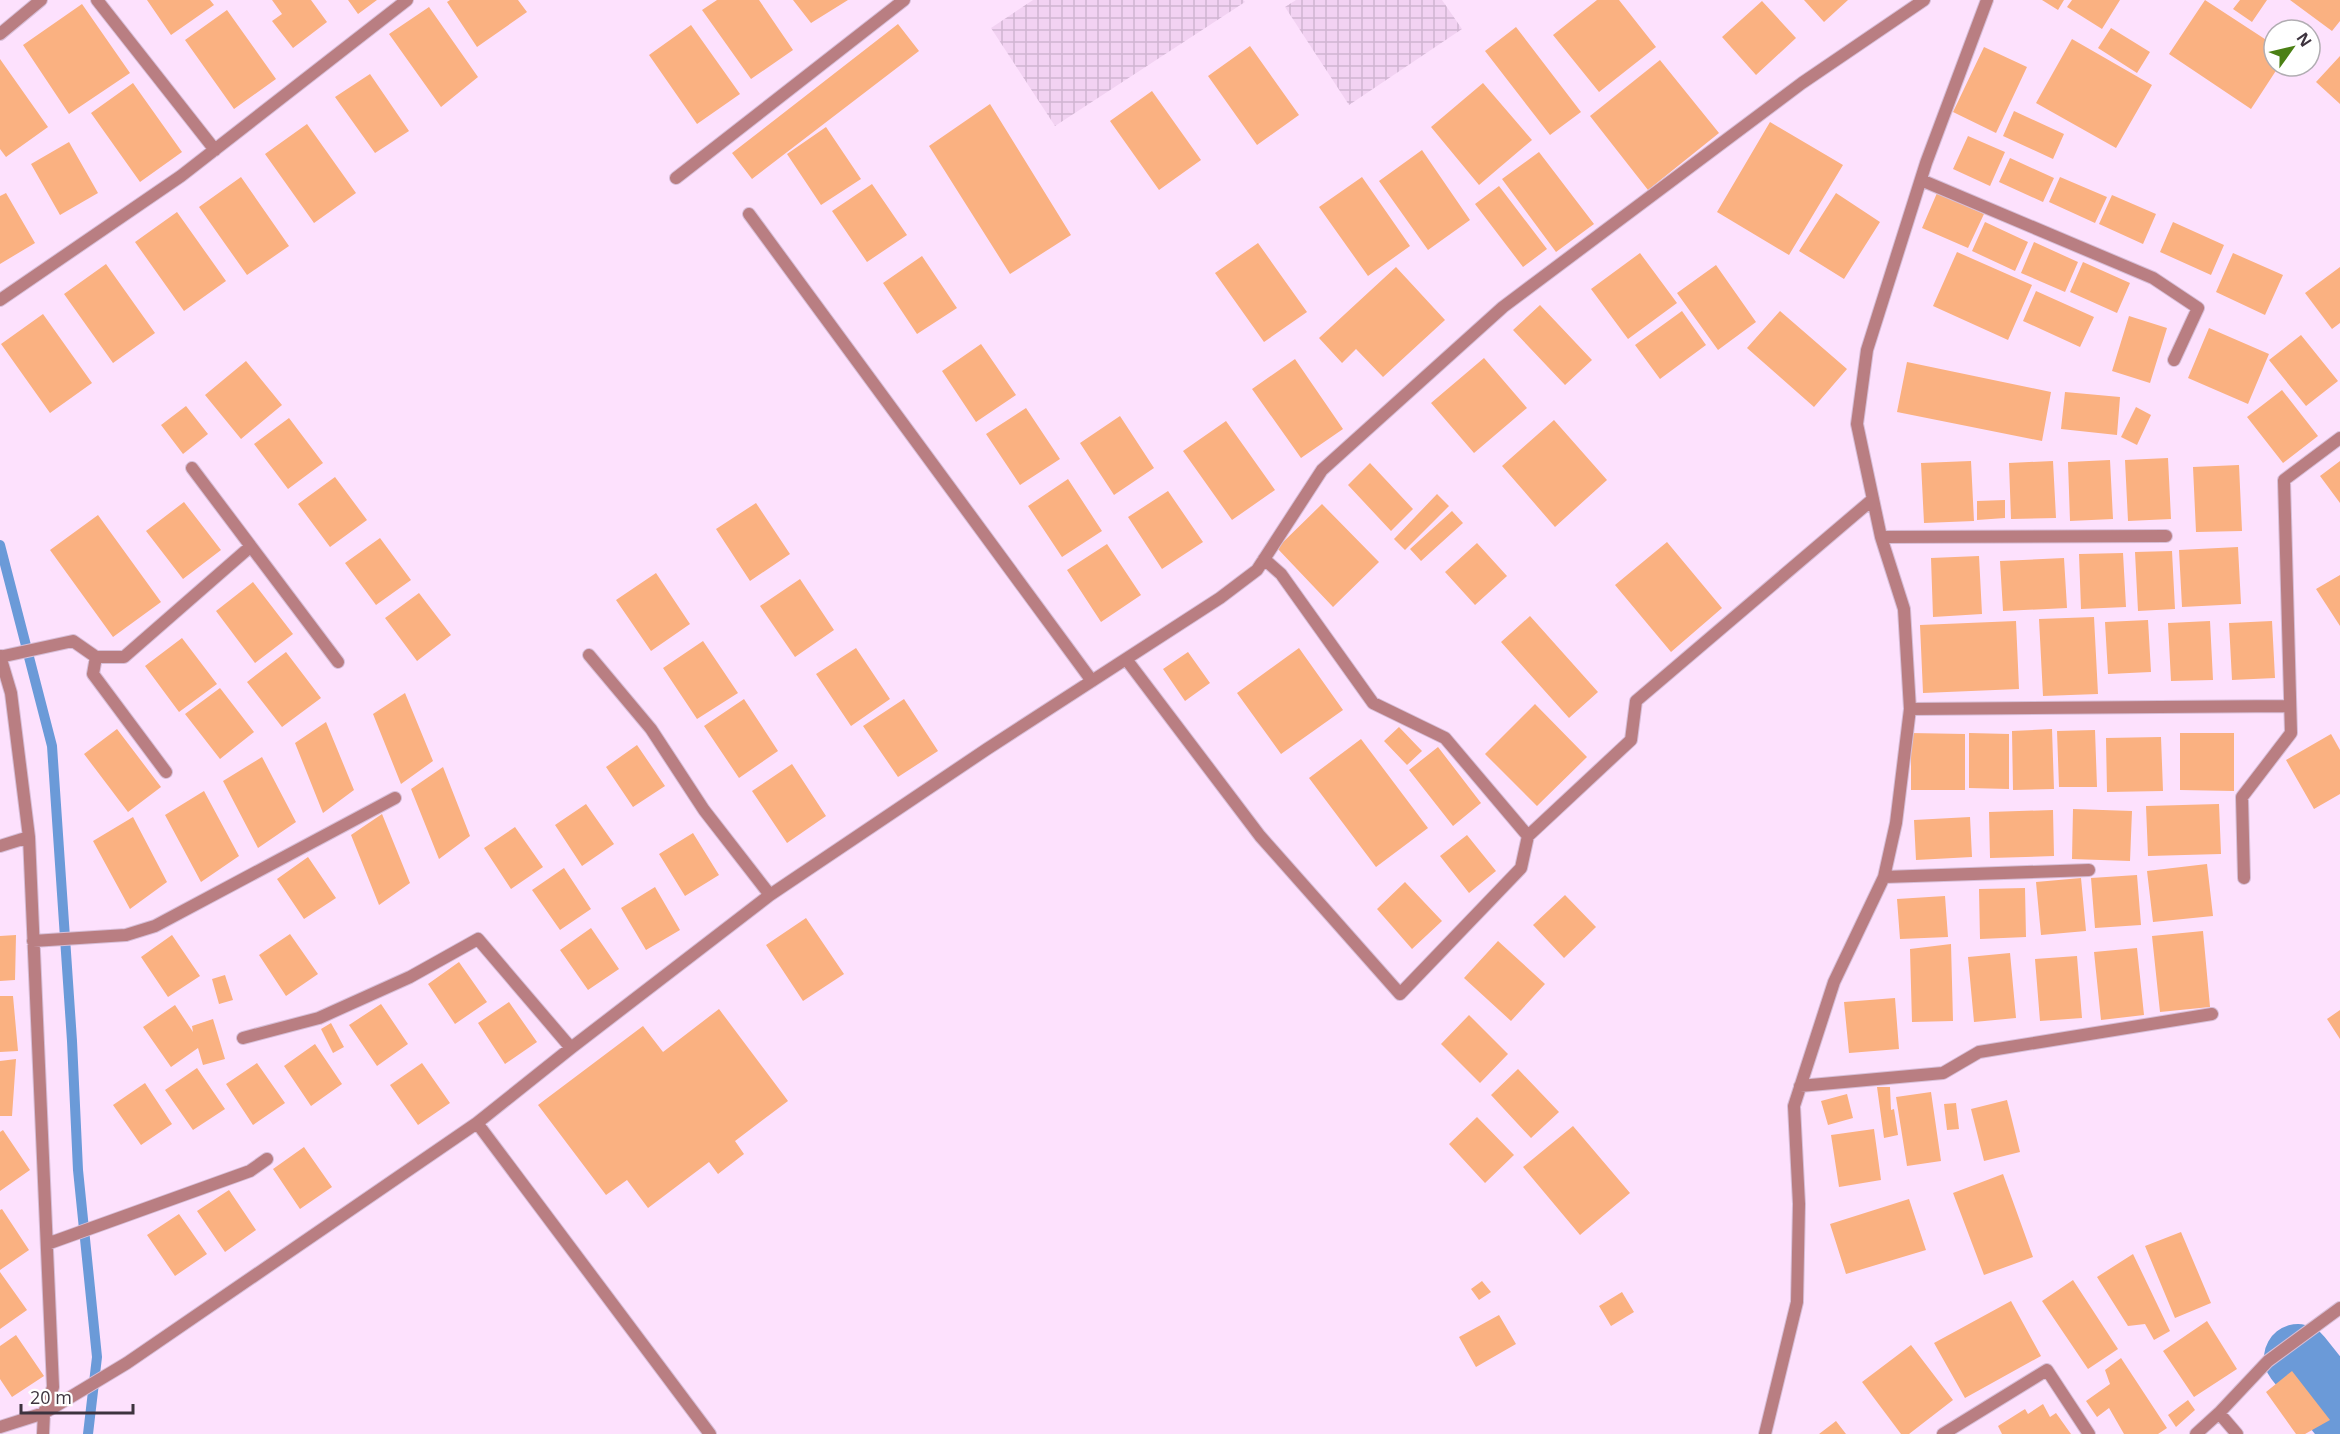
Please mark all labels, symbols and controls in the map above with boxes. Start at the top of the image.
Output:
north arrow [2262,18,2322,78]
text: N [2292,28,2317,51]
scale bar [21,1377,134,1415]
text: 20 m [30,1385,72,1409]

